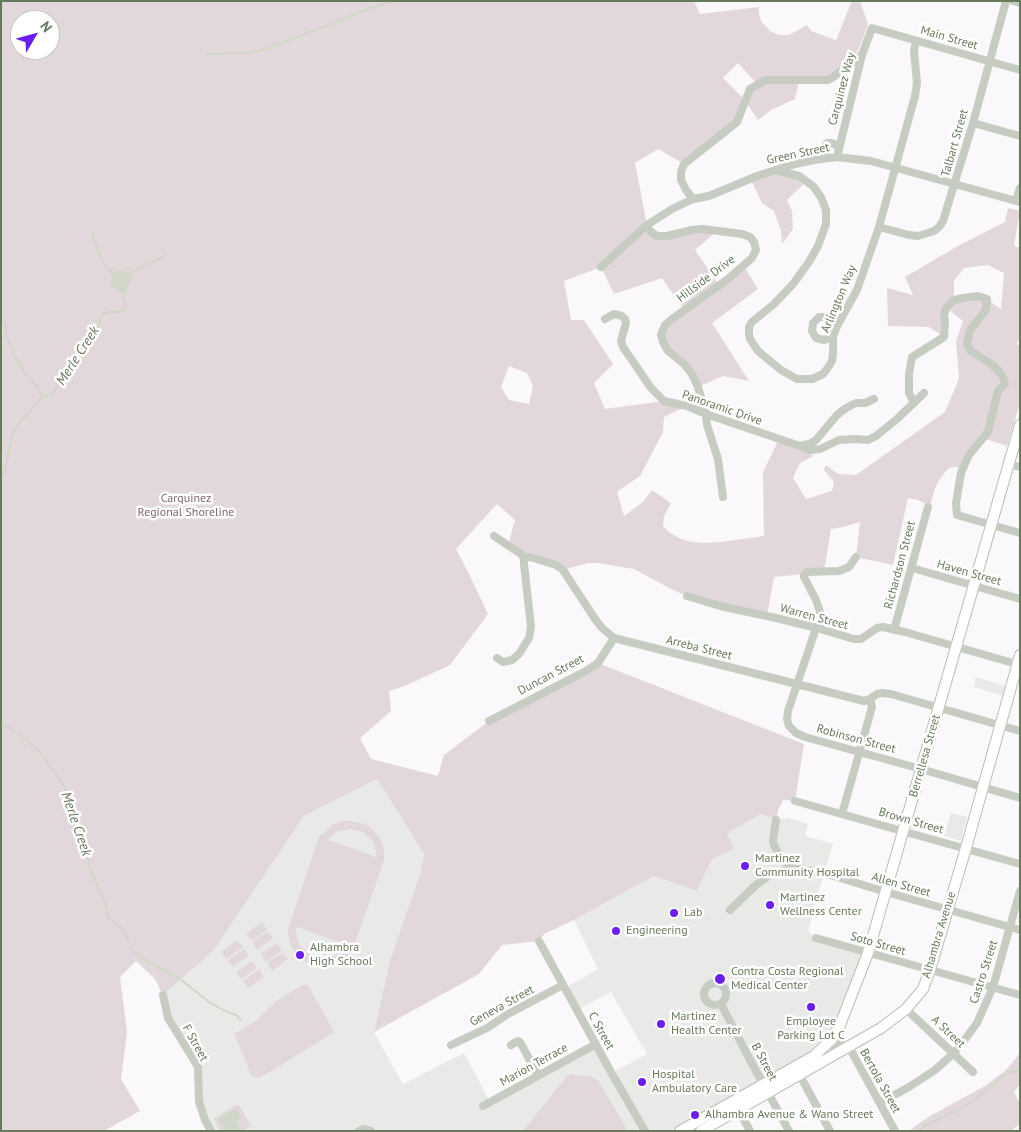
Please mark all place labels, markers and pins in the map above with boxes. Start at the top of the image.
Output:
place label: Martinez Community Hospital [755,852,859,880]
marker: Martinez Community Hospital [739,860,751,872]
place label: Martinez Wellness Center [780,891,862,919]
marker: Martinez Wellness Center [764,899,776,911]
place label: Lab [684,906,702,920]
marker: Lab [668,907,680,919]
place label: Engineering [626,924,688,938]
marker: Engineering [610,925,622,937]
place label: Alhambra High School [310,941,372,969]
marker: Alhambra High School [294,949,306,961]
place label: Contra Costa Regional Medical Center [731,965,844,993]
marker: Contra Costa Regional Medical Center [713,972,727,986]
marker: Employee Parking Lot C [805,1001,817,1013]
place label: Martinez Health Center [671,1010,742,1038]
place label: Employee Parking Lot C [777,1015,845,1043]
marker: Martinez Health Center [655,1018,667,1030]
place label: Hospital Ambulatory Care [652,1068,737,1096]
marker: Hospital Ambulatory Care [636,1076,648,1088]
place label: Alhambra Avenue & Wano Street [705,1108,873,1122]
marker: Alhambra Avenue & Wano Street [689,1109,701,1121]

